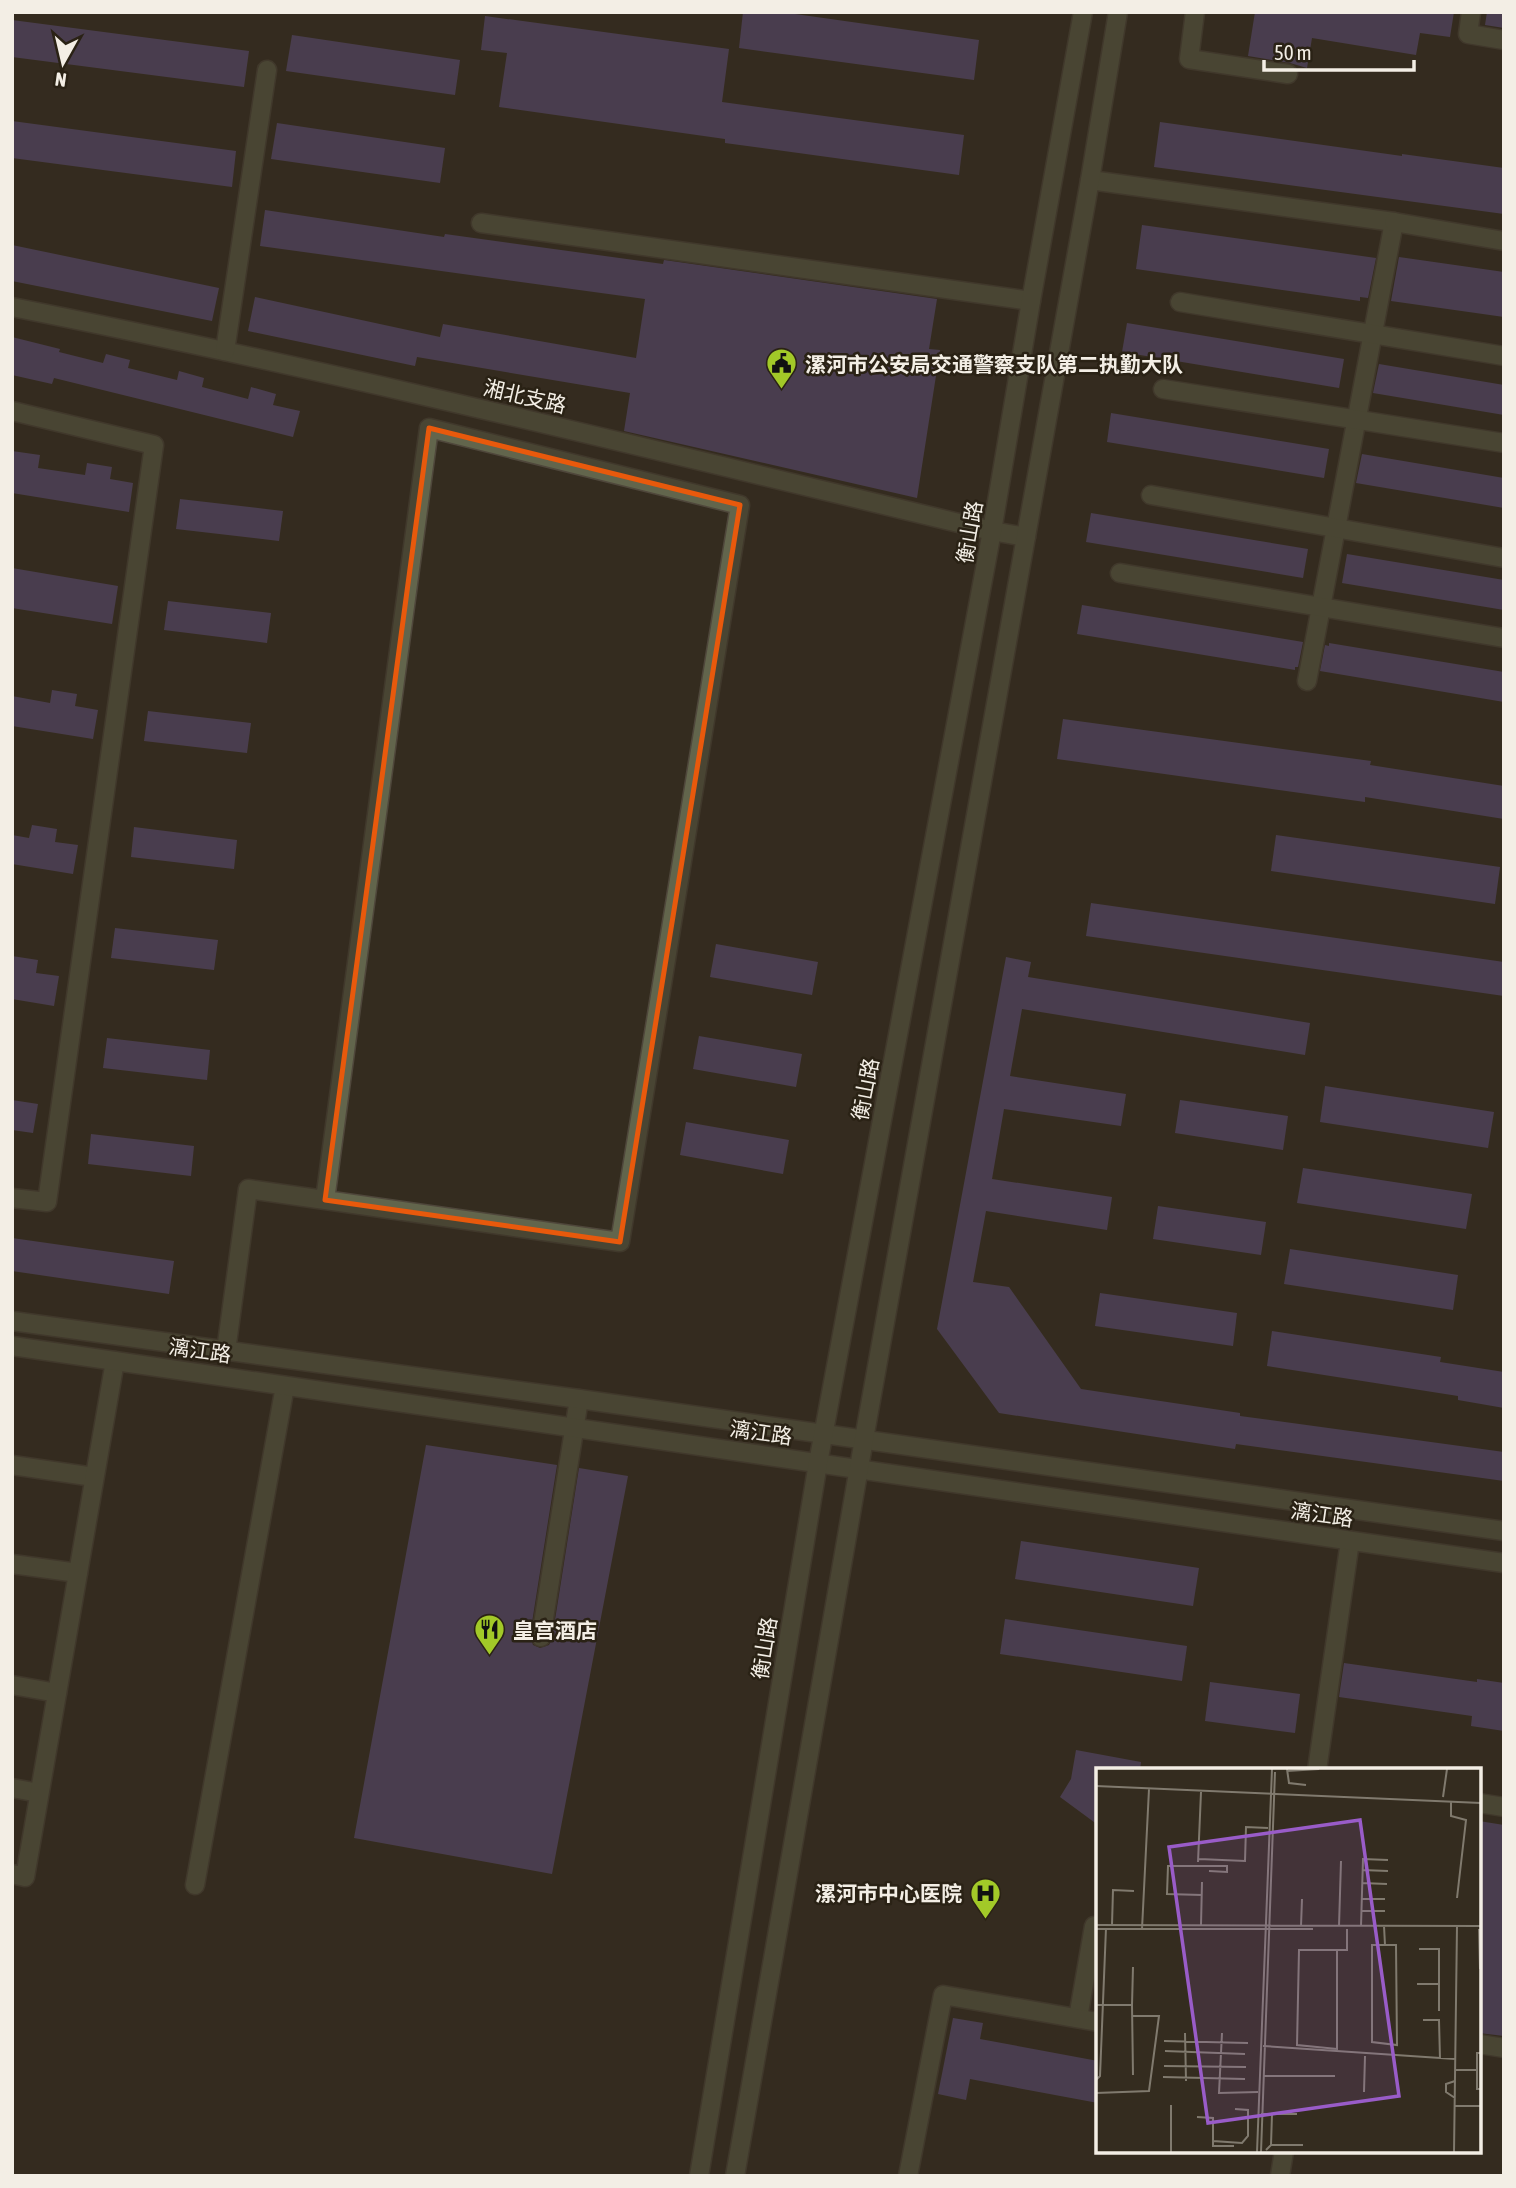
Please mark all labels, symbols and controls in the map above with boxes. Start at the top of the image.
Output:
north arrow [28,28,98,98]
scale bar [1264,28,1414,72]
text: 50 m [1274,40,1312,64]
text: N [54,68,68,92]
public building icon: 漯河市公安局交通警察支队第二执勤大队 [765,347,799,391]
place label: 漯河市公安局交通警察支队第二执勤大队 [805,352,1183,376]
street label: 湘北支路 [481,375,569,417]
street label: 衡山路 [952,499,986,565]
street label: 衡山路 [847,1056,883,1122]
street label: 漓江路 [167,1334,233,1366]
street label: 漓江路 [728,1416,794,1448]
street label: 漓江路 [1289,1498,1355,1530]
restaurant icon: 皇宫酒店 [473,1613,507,1657]
street label: 衡山路 [747,1615,781,1681]
place label: 皇宫酒店 [513,1618,597,1642]
inset map [1096,1768,1481,2153]
hospital icon: 漯河市中心医院 [968,1876,1002,1920]
place label: 漯河市中心医院 [815,1881,962,1905]

